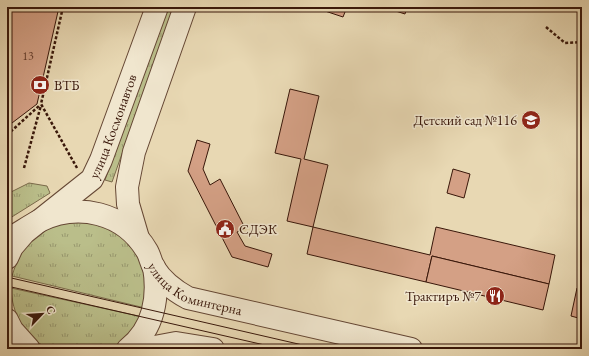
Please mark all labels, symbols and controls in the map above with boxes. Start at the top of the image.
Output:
house number: 13 [22,48,34,64]
street label: улица Космонавтов [85,72,141,182]
bank icon: ВТБ [29,74,51,96]
place label: ВТБ [54,76,80,94]
school or university icon: Детский сад №116 [520,109,542,131]
place label: Детский сад №116 [414,111,517,129]
public building icon: СДЭК [214,218,236,240]
place label: СДЭК [239,220,278,238]
street label: улица Коминтерна [144,260,244,319]
restaurant icon: Трактиръ №7 [484,285,506,307]
place label: Трактиръ №7 [405,287,481,305]
north arrow [22,294,62,334]
text: С [43,303,59,316]

